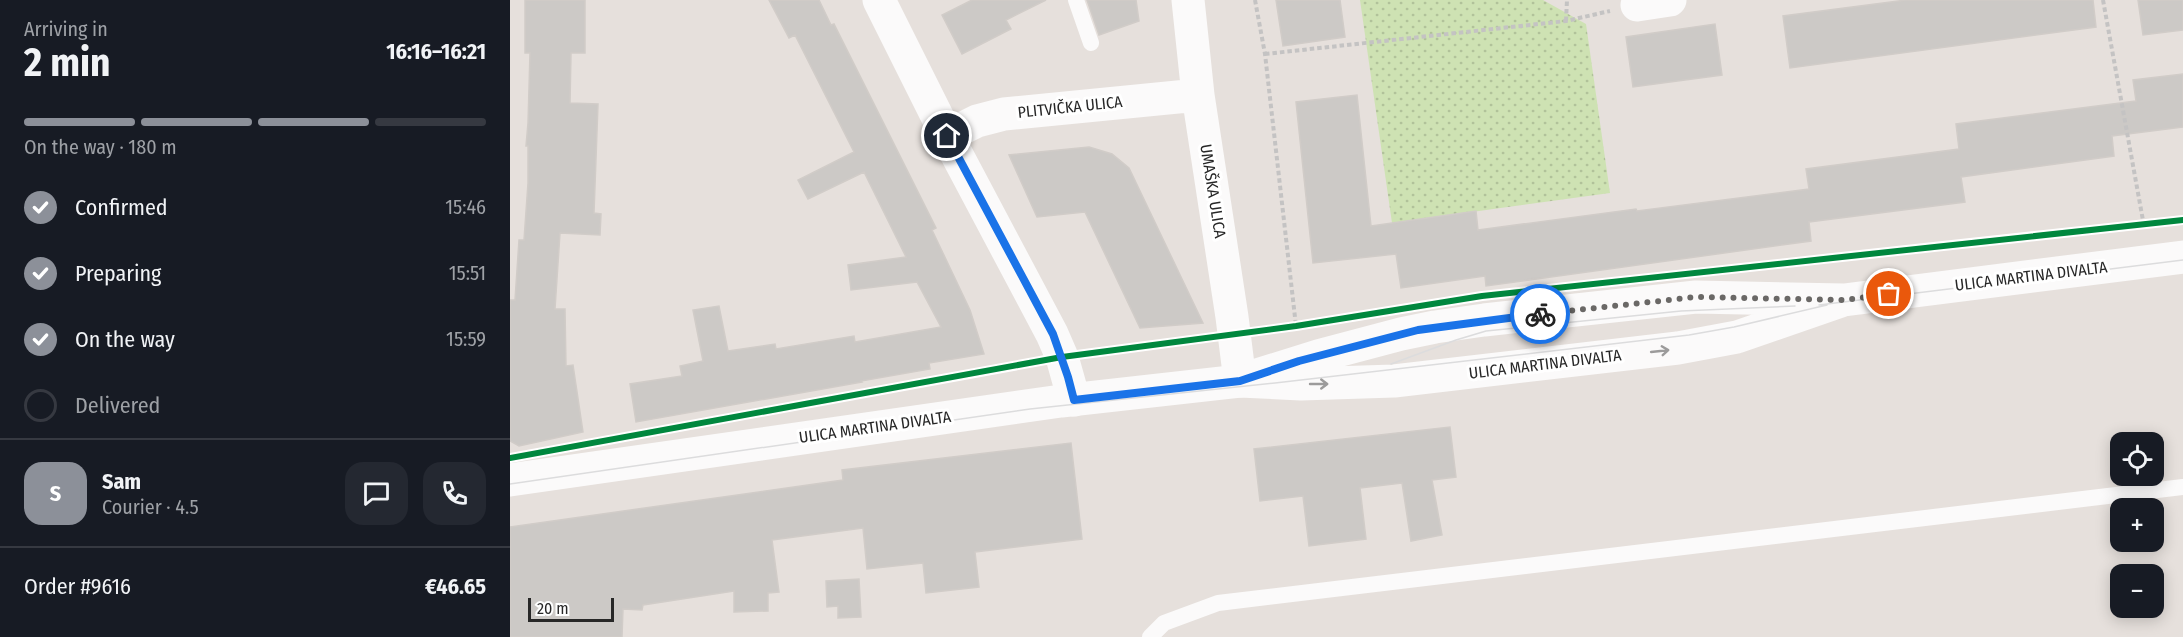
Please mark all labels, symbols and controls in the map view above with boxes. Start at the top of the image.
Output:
text: Arriving in [24,17,108,41]
text: 16:16–16:21 [386,38,486,65]
text: 2 min [24,40,110,86]
street label: PLITVIČKA ULICA [1016,91,1124,122]
pin [921,110,972,161]
icon: home [930,119,963,152]
text: On the way · 180 m [24,135,177,159]
street label: UMAŠKA ULICA [1196,142,1231,240]
icon: check [24,191,57,224]
text: Confirmed [75,194,168,221]
text: 15:46 [445,195,486,219]
icon: check [24,257,57,290]
street label: ULICA MARTINA DIVALTA [1954,257,2109,295]
text: Preparing [75,260,161,287]
text: 15:51 [449,261,486,285]
pin [1863,268,1914,319]
icon: bag [1872,277,1905,310]
courier [1510,284,1570,344]
icon: bike [1524,298,1557,331]
icon: check [24,323,57,356]
text: On the way [75,326,175,353]
text: 15:59 [446,327,486,351]
street label: ULICA MARTINA DIVALTA [1468,345,1623,383]
one-way arrow [1649,345,1669,356]
one-way arrow [1309,378,1329,390]
text: Delivered [75,392,160,419]
street label: ULICA MARTINA DIVALTA [798,407,953,447]
map controls [2110,432,2164,618]
button: locate [2110,432,2164,486]
button: chat [345,462,408,525]
button: phone [423,462,486,525]
text: Sam [102,468,141,495]
text: S [50,480,61,507]
text: Courier · 4.5 [102,495,199,519]
button: + [2110,498,2164,552]
button: − [2110,564,2164,618]
text: Order #9616 [24,573,131,600]
text: €46.65 [425,573,486,600]
scale bar [528,595,614,622]
text: 20 m [537,599,568,618]

